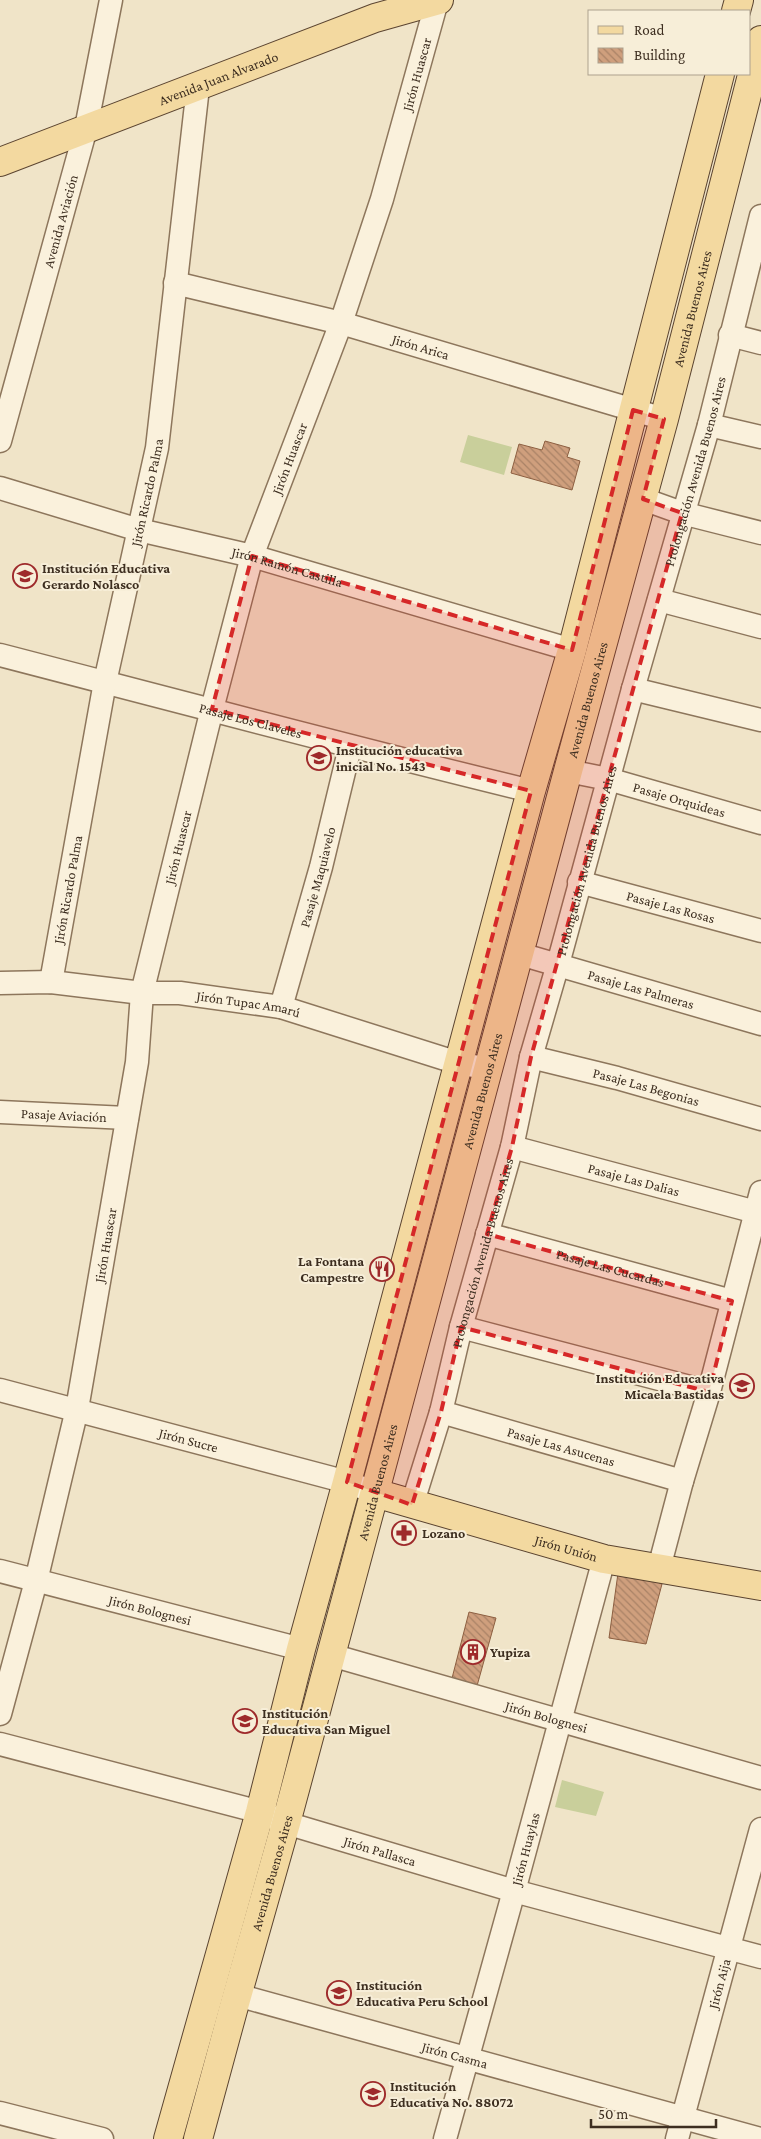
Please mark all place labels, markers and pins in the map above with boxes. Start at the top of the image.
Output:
place label: Institución Educativa Gerardo Nolasco [42,560,170,592]
school or university icon: Institución Educativa Gerardo Nolasco [12,563,38,589]
place label: Institución educativa inicial No. 1543 [336,742,463,774]
school or university icon: Institución educativa inicial No. 1543 [306,745,332,771]
place label: La Fontana Campestre [298,1253,364,1285]
restaurant icon: La Fontana Campestre [369,1256,395,1282]
place label: Institución Educativa Micaela Bastidas [596,1370,724,1402]
school or university icon: Institución Educativa Micaela Bastidas [729,1373,755,1399]
pharmacy icon: Lozano [391,1520,417,1546]
place label: Lozano [422,1525,465,1541]
building icon: Yupiza [460,1639,486,1665]
place label: Yupiza [490,1644,530,1660]
place label: Institución Educativa San Miguel [262,1705,390,1737]
school or university icon: Institución Educativa San Miguel [232,1708,258,1734]
place label: Institución Educativa Peru School [356,1977,488,2009]
school or university icon: Institución Educativa Peru School [326,1980,352,2006]
place label: Institución Educativa No. 88072 [390,2078,513,2110]
school or university icon: Institución Educativa No. 88072 [360,2081,386,2107]

